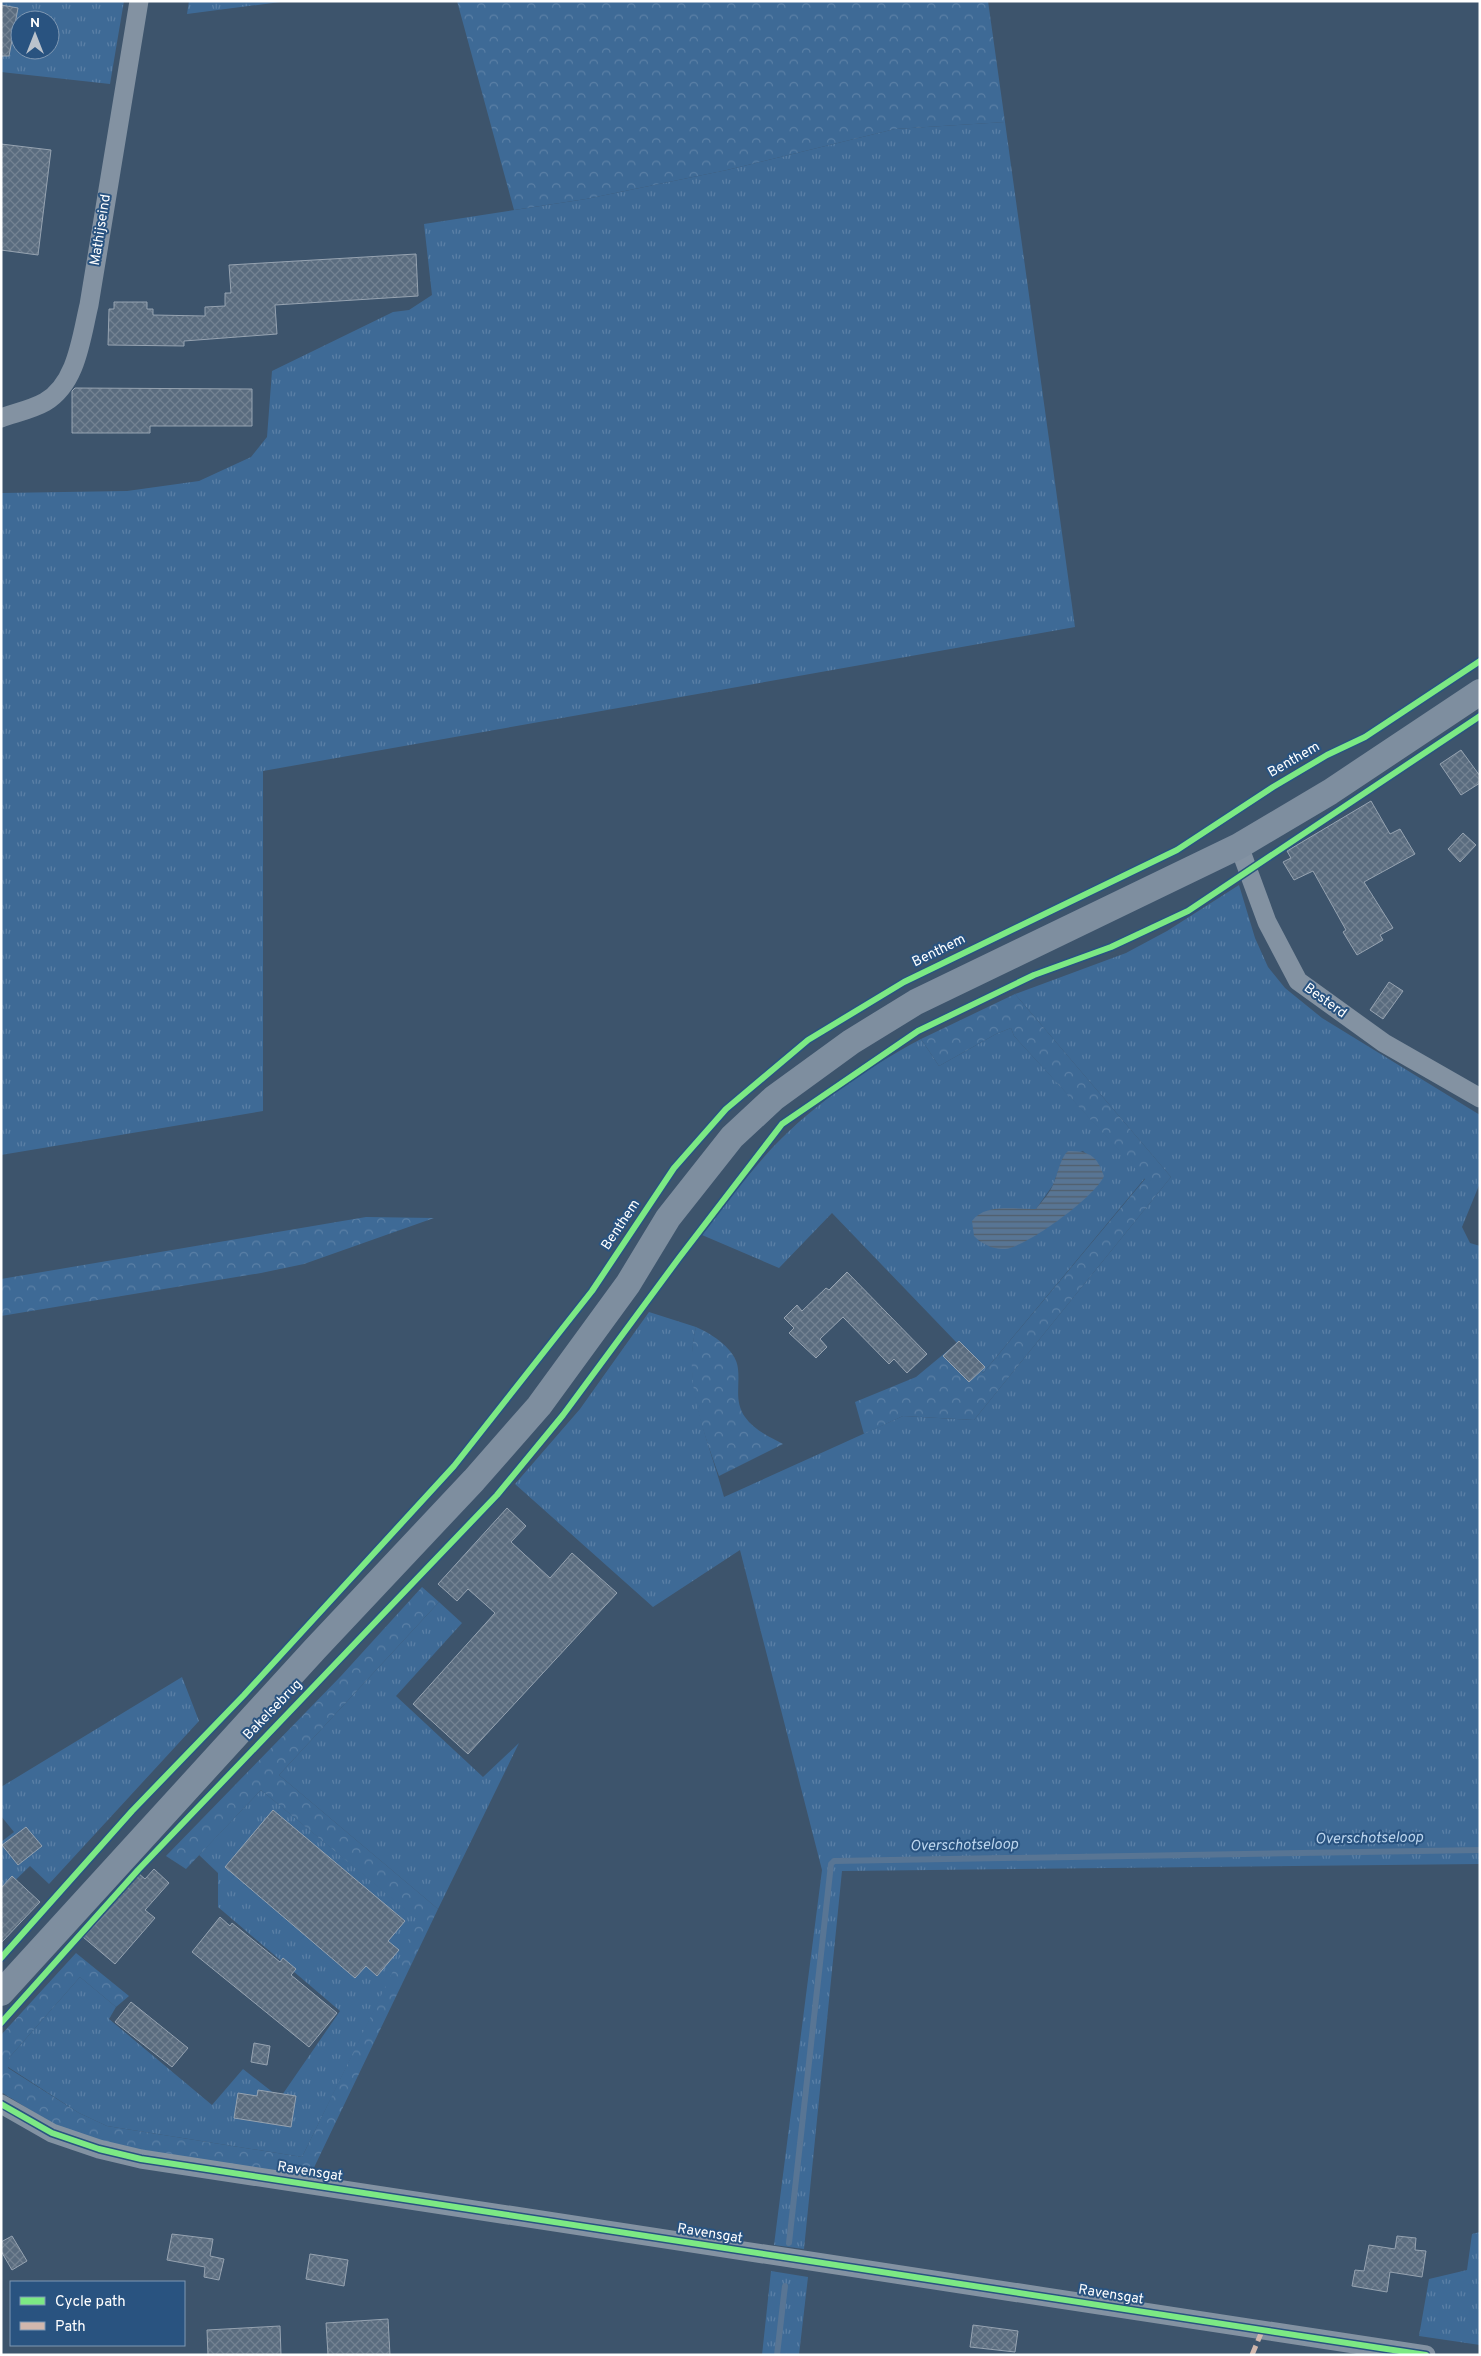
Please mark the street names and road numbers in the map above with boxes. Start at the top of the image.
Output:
street label: Mathijseind [87,193,115,267]
street label: Benthem [1265,738,1323,782]
street label: Benthem [910,931,968,971]
street label: Besterd [1300,980,1350,1022]
street label: Benthem [598,1196,644,1254]
street label: Bakelsebrug [240,1676,306,1744]
street label: Ravensgat [276,2158,344,2186]
street label: Ravensgat [676,2220,744,2248]
street label: Ravensgat [1077,2281,1145,2309]

